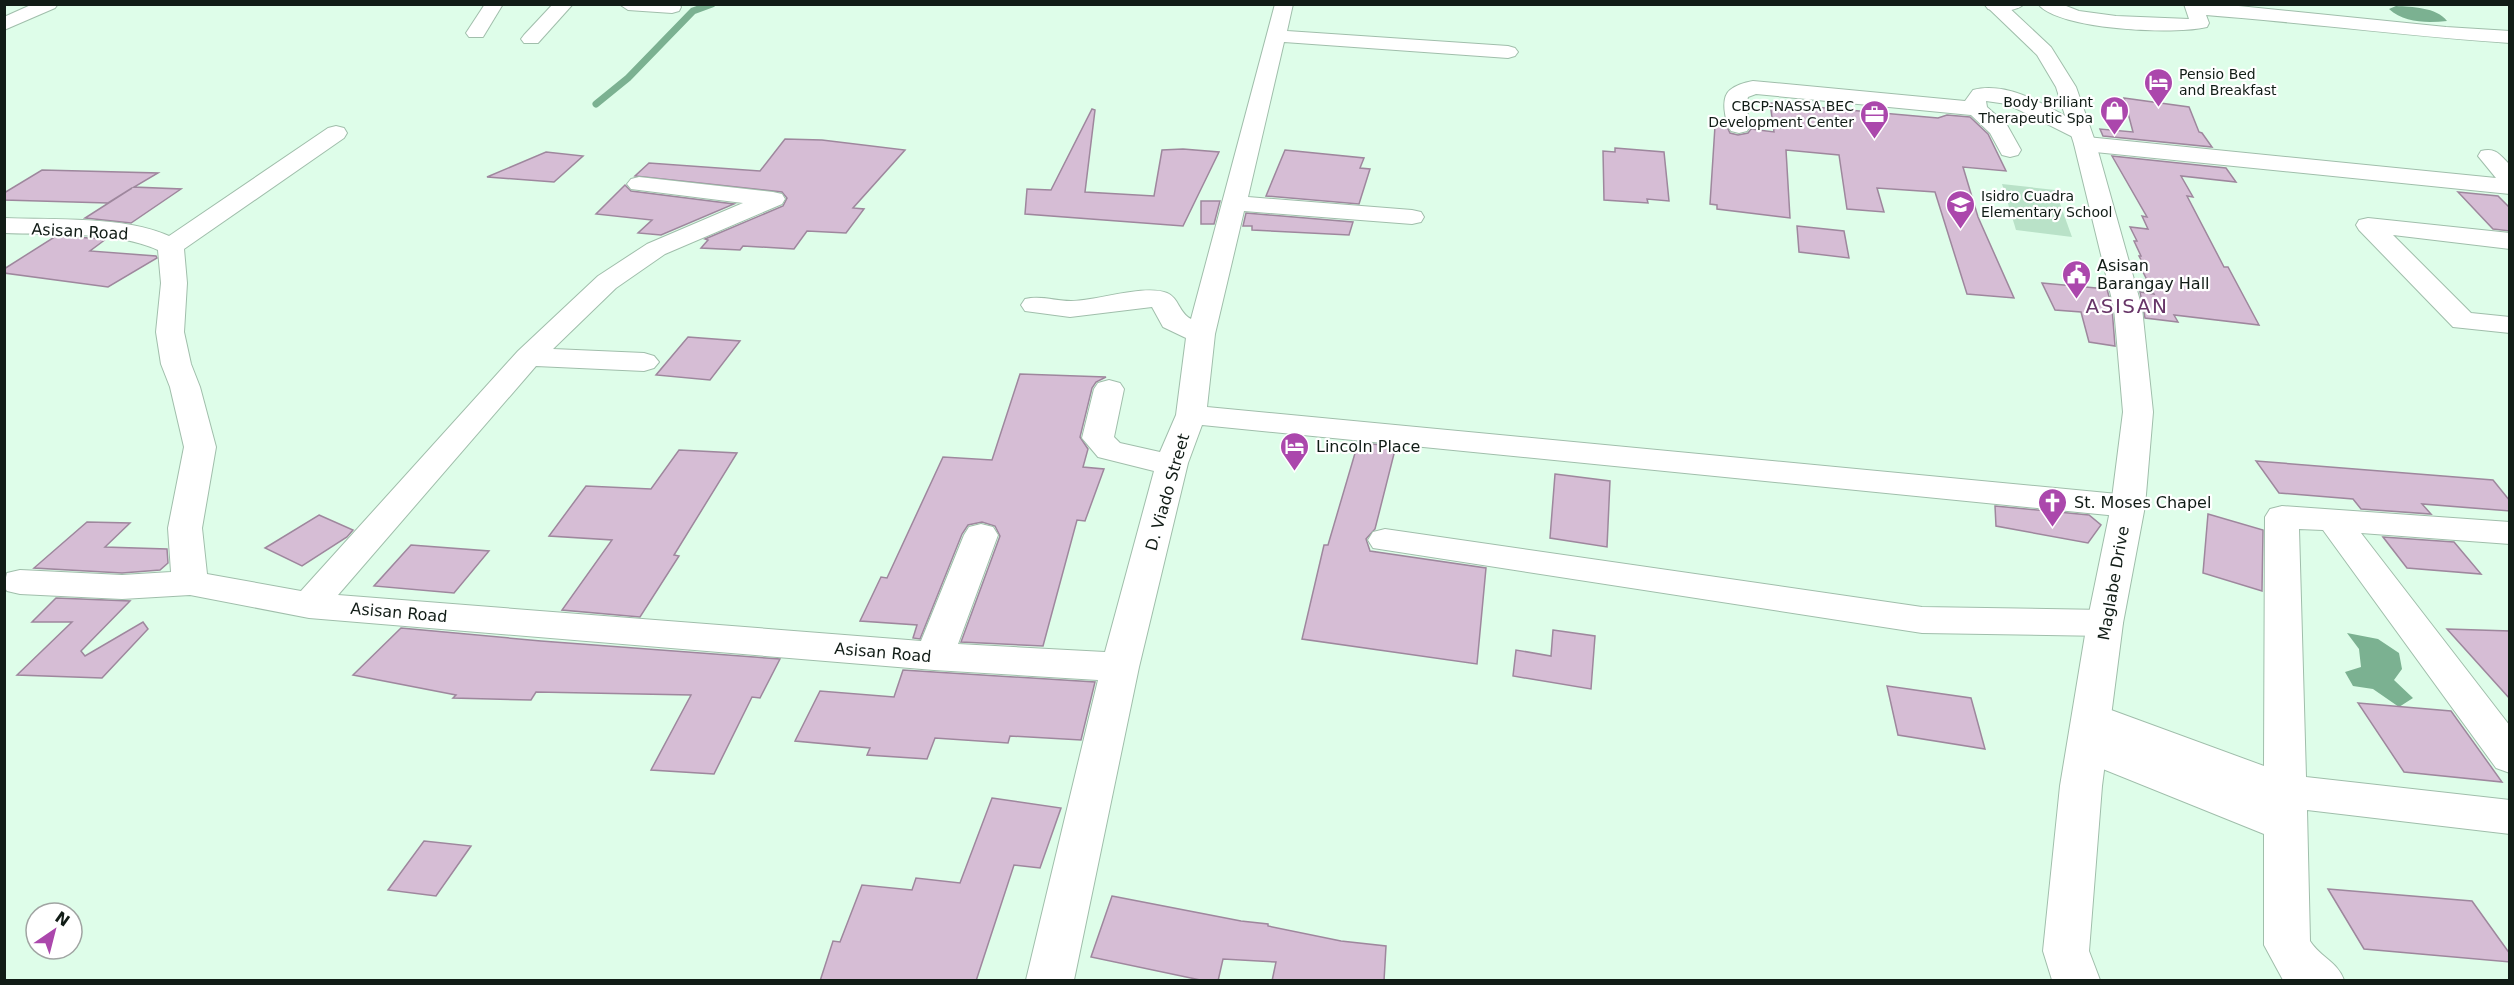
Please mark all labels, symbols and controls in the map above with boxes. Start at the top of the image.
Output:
hotel icon: Pensio Bed and Breakfast [2142,66,2174,108]
place label: Pensio Bed and Breakfast [2179,66,2277,98]
place label: Body Briliant Therapeutic Spa [1977,94,2094,126]
shop icon: Body Briliant Therapeutic Spa [2098,94,2130,136]
place label: CBCP-NASSA BEC Development Center [1708,98,1854,130]
office icon: CBCP-NASSA BEC Development Center [1859,98,1891,140]
school or university icon: Isidro Cuadra Elementary School [1944,188,1976,230]
place label: Isidro Cuadra Elementary School [1981,188,2113,220]
street label: Asisan Road [31,219,129,244]
place label: Asisan Barangay Hall [2097,256,2210,293]
public building icon: Asisan Barangay Hall [2060,258,2092,300]
district label: ASISAN [2086,294,2168,318]
hotel icon: Lincoln Place [1279,430,1311,472]
street label: D. Viado Street [1142,431,1193,553]
place label: Lincoln Place [1316,437,1420,456]
church icon: St. Moses Chapel [2037,486,2069,528]
place label: St. Moses Chapel [2074,493,2211,512]
street label: Maglabe Drive [2094,524,2133,642]
street label: Asisan Road [350,599,448,626]
street label: Asisan Road [834,639,932,666]
north arrow [24,901,84,961]
text: N [51,908,73,931]

